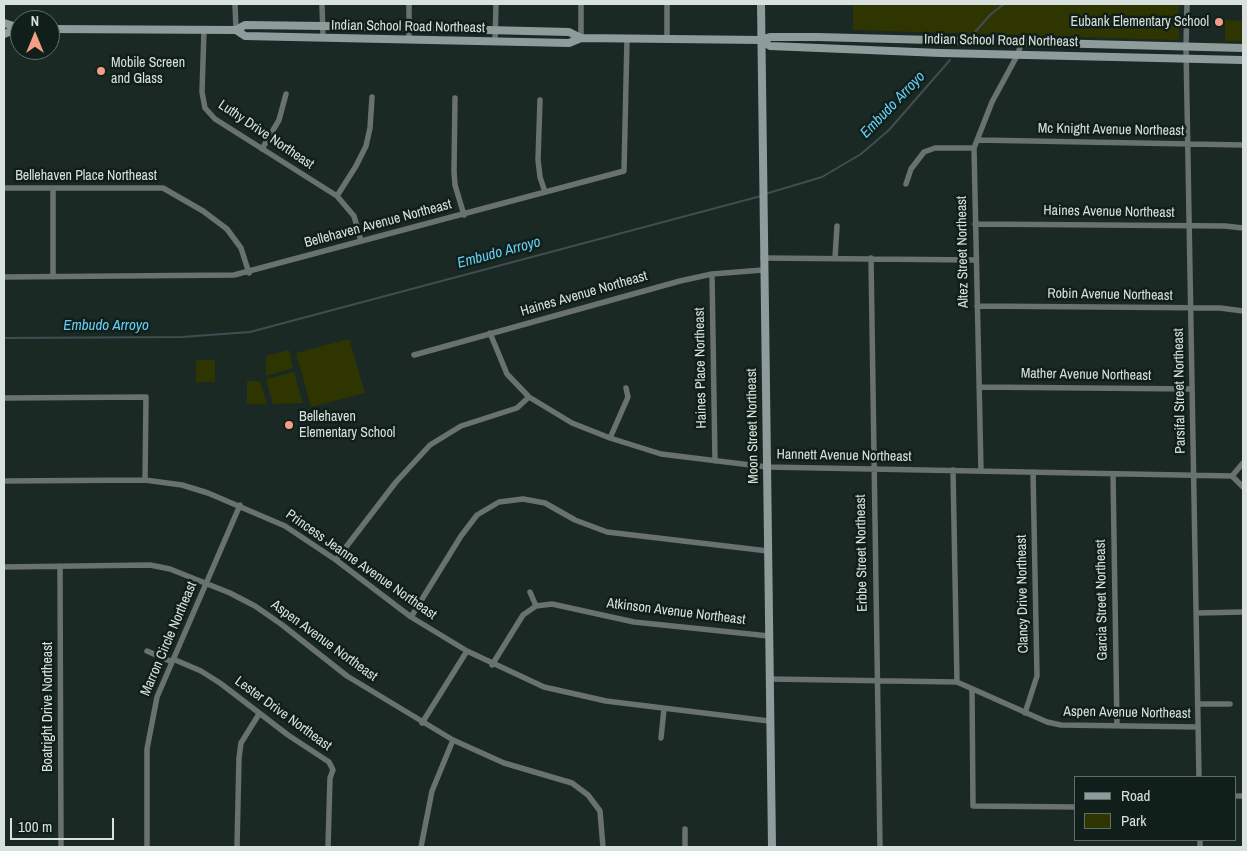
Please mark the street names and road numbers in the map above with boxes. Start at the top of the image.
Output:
street label: Indian School Road Northeast [331,17,485,37]
street label: Indian School Road Northeast [924,31,1078,51]
street label: Luthy Drive Northeast [215,97,317,173]
street label: Mc Knight Avenue Northeast [1038,120,1184,140]
street label: Bellehaven Place Northeast [15,168,157,184]
street label: Bellehaven Avenue Northeast [303,196,453,252]
street label: Altez Street Northeast [954,196,972,308]
street label: Haines Avenue Northeast [1043,202,1175,222]
street label: Haines Avenue Northeast [519,268,649,320]
street label: Robin Avenue Northeast [1047,286,1173,304]
street label: Haines Place Northeast [692,307,710,429]
street label: Parsifal Street Northeast [1171,328,1189,454]
street label: Mather Avenue Northeast [1021,365,1151,385]
street label: Moon Street Northeast [744,368,762,484]
street label: Hannett Avenue Northeast [776,446,912,466]
street label: Erbbe Street Northeast [853,494,871,612]
street label: Princess Jeanne Avenue Northeast [282,506,440,624]
street label: Clancy Drive Northeast [1014,535,1032,653]
street label: Garcia Street Northeast [1093,539,1111,661]
street label: Marron Circle Northeast [137,579,201,699]
street label: Atkinson Avenue Northeast [606,595,746,629]
street label: Aspen Avenue Northeast [268,597,380,685]
street label: Boatright Drive Northeast [40,642,56,772]
street label: Lester Drive Northeast [231,673,335,755]
street label: Aspen Avenue Northeast [1063,703,1191,723]

